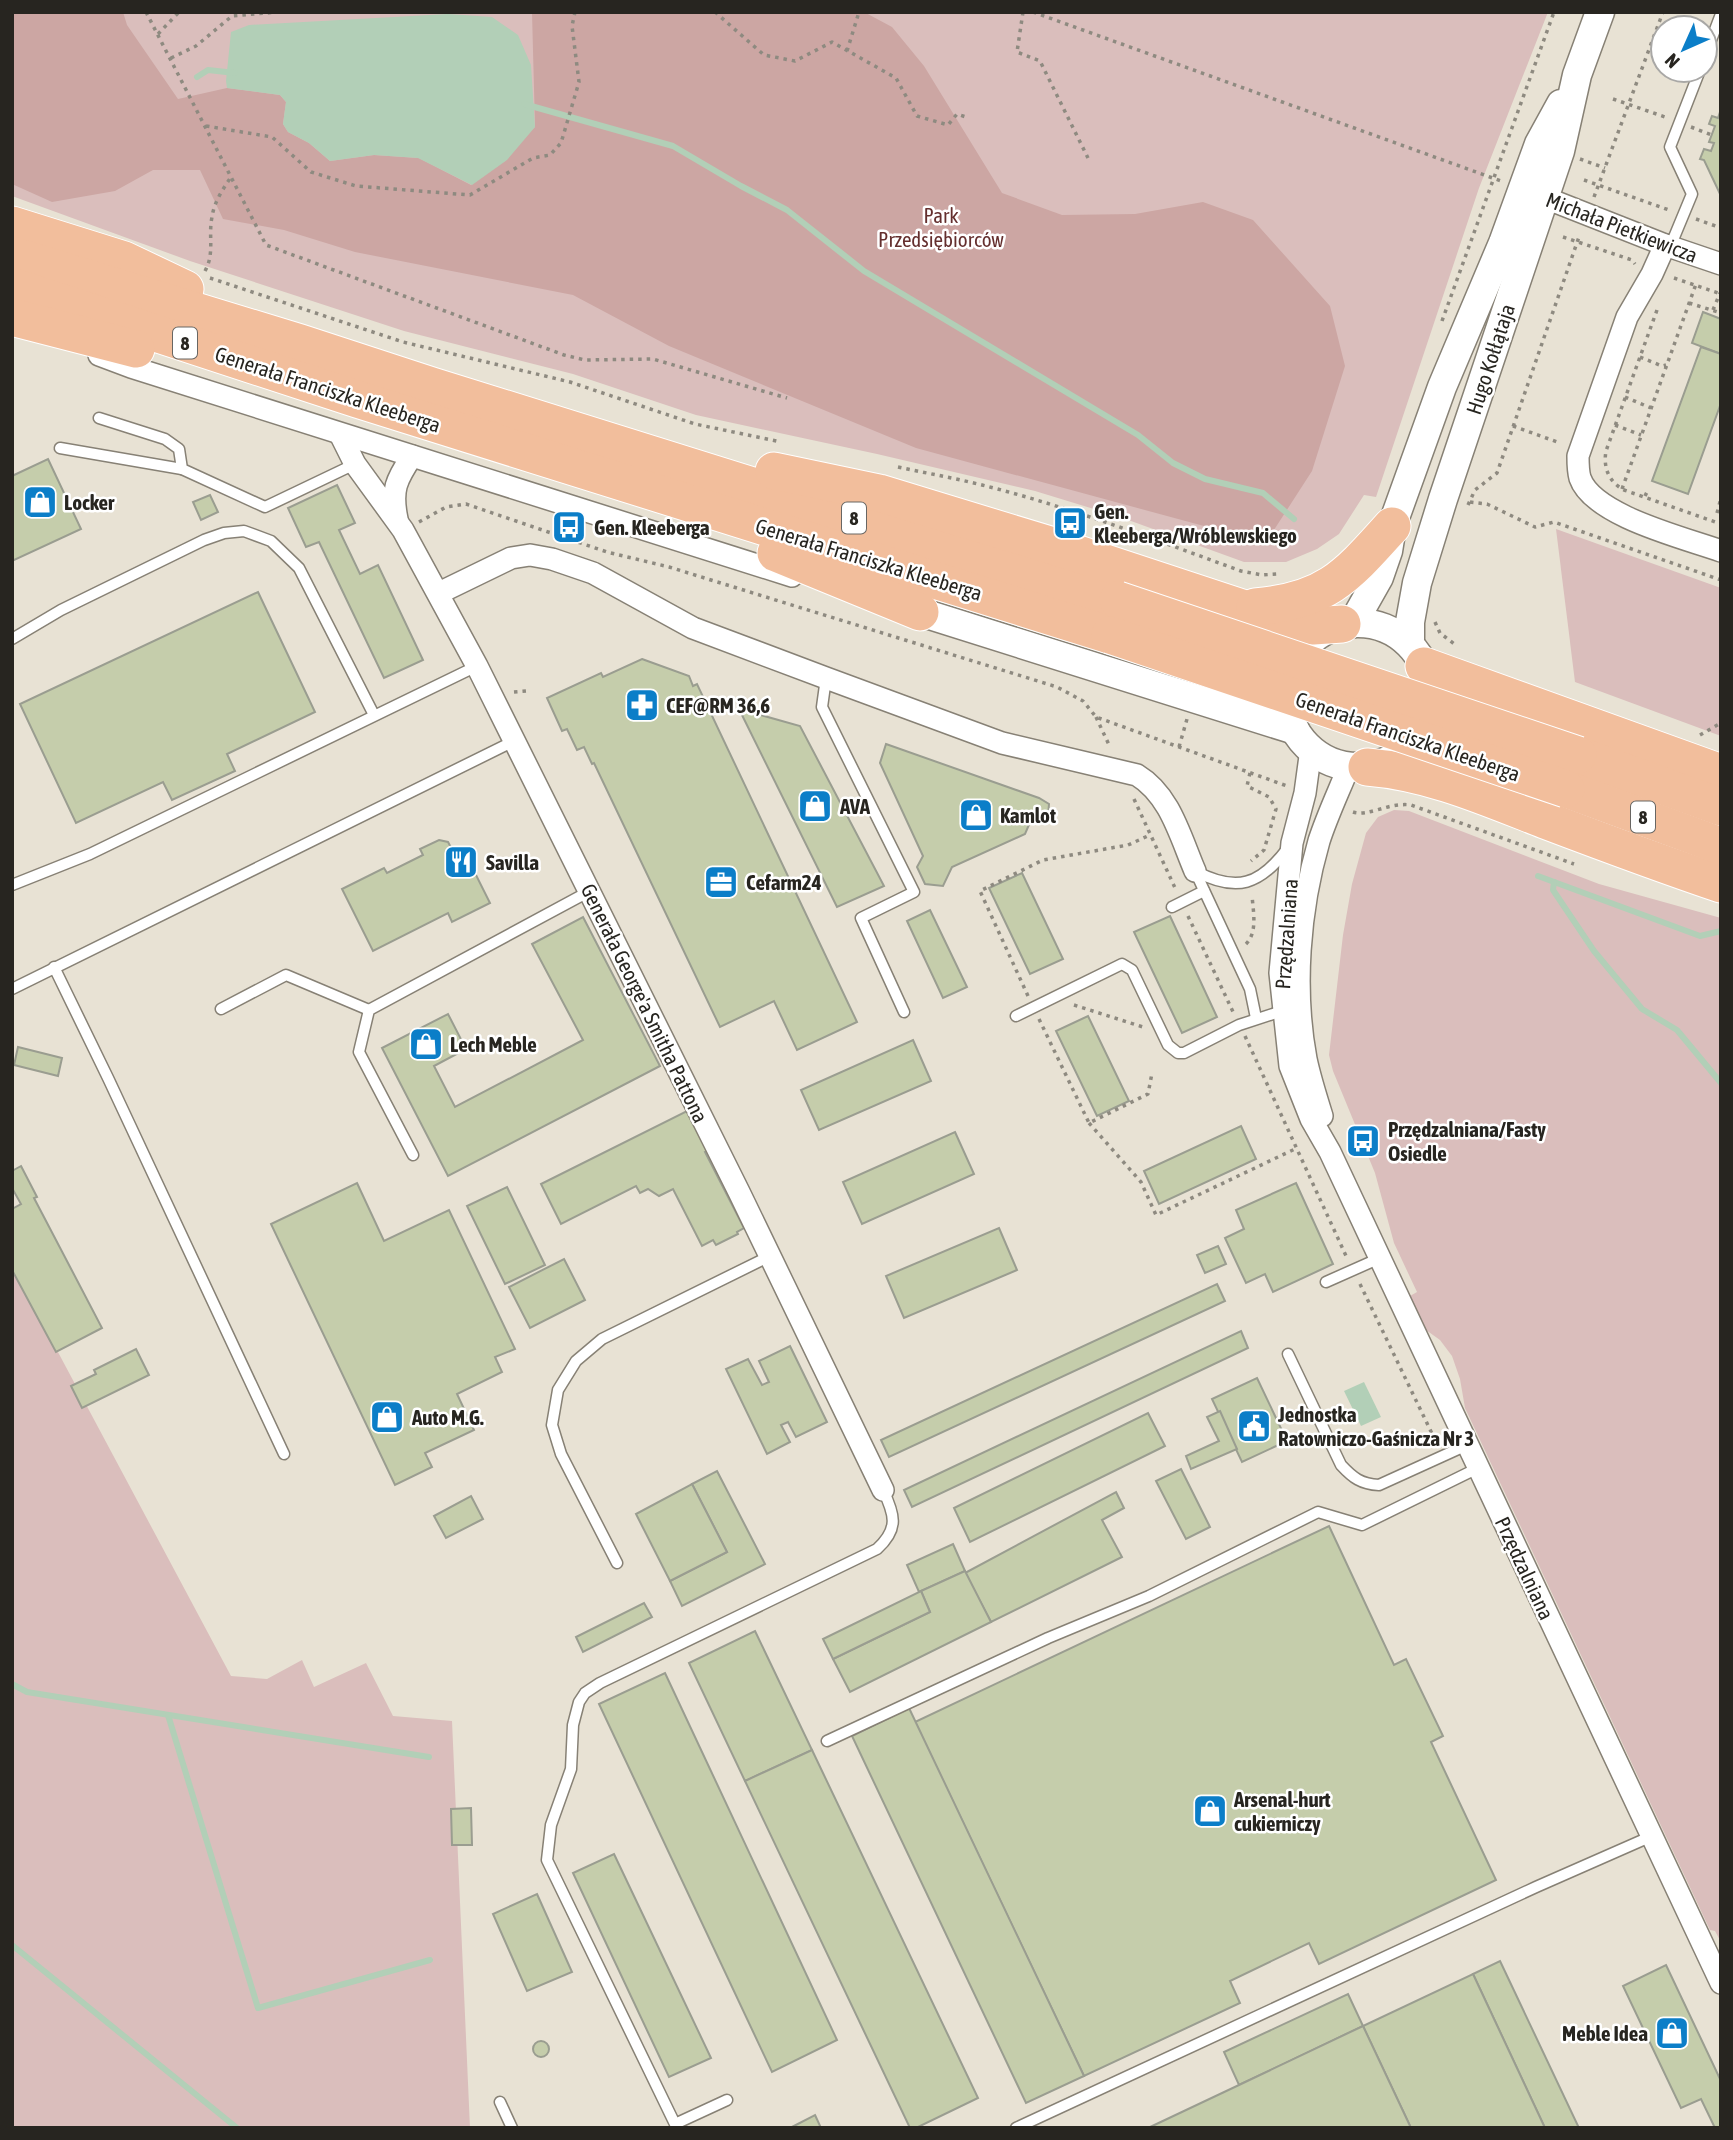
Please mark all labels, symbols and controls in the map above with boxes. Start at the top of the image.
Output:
north arrow [1649,14,1719,84]
text: N [1660,49,1684,73]
street label: Michała Pietkiewicza [1543,187,1701,267]
park label: Park Przedsiębiorców [878,203,1004,251]
street label: Hugo Kołłątaja [1461,301,1519,417]
road number: 8 [173,328,197,358]
street label: Generała Franciszka Kleeberga [212,341,444,437]
shop icon: Locker [21,483,59,521]
place label: Locker [64,490,115,514]
place label: Gen. Kleeberga/Wróblewskiego [1094,499,1297,547]
road number: 8 [842,503,866,534]
bus stop icon: Gen. Kleeberga/Wróblewskiego [1051,504,1089,542]
bus stop icon: Gen. Kleeberga [550,508,588,546]
street label: Generała Franciszka Kleeberga [753,513,985,605]
place label: Gen. Kleeberga [594,515,710,539]
pharmacy icon: CEF@RM 36,6 [623,686,661,724]
street label: Generała Franciszka Kleeberga [1293,686,1523,786]
place label: CEF@RM 36,6 [666,693,770,717]
shop icon: AVA [796,787,834,825]
place label: AVA [839,794,871,818]
shop icon: Kamlot [957,796,995,834]
road number: 8 [1631,802,1655,832]
place label: Kamlot [1000,803,1056,827]
restaurant icon: Savilla [442,843,480,881]
place label: Savilla [486,850,539,874]
office icon: Cefarm24 [702,863,740,901]
place label: Cefarm24 [746,870,822,894]
street label: Przędzalniana [1270,878,1302,990]
street label: Generała George'a Smitha Pattona [577,880,713,1126]
shop icon: Lech Meble [407,1025,445,1063]
place label: Lech Meble [450,1032,537,1056]
place label: Przędzalniana/Fasty Osiedle [1388,1117,1546,1165]
bus stop icon: Przędzalniana/Fasty Osiedle [1344,1122,1382,1160]
shop icon: Auto M.G. [368,1398,406,1436]
place label: Jednostka Ratowniczo-Gaśnicza Nr 3 [1277,1402,1474,1450]
place label: Auto M.G. [411,1405,484,1429]
public building icon: Jednostka Ratowniczo-Gaśnicza Nr 3 [1235,1407,1273,1445]
street label: Przędzalniana [1491,1513,1559,1623]
place label: Arsenal-hurt cukierniczy [1233,1787,1331,1835]
shop icon: Arsenal-hurt cukierniczy [1191,1792,1229,1830]
shop icon: Meble Idea [1653,2014,1691,2052]
place label: Meble Idea [1562,2021,1648,2045]

